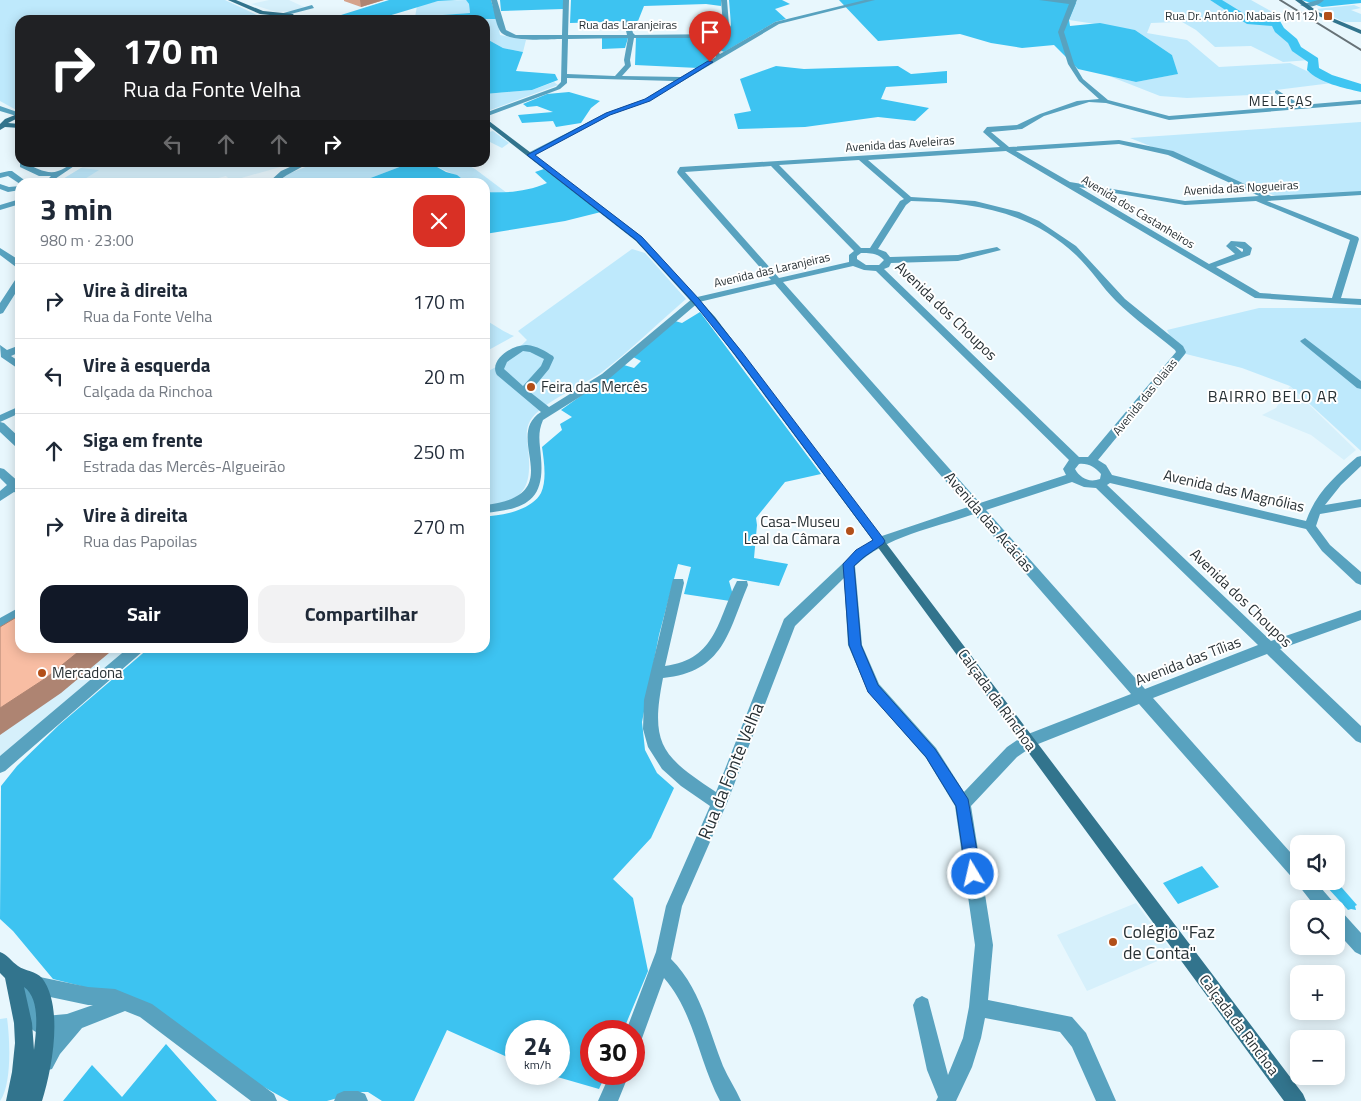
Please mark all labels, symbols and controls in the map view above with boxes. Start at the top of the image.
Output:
place label: Rua Dr. António Nabais (N112) [1165,6,1318,25]
marker: Rua Dr. António Nabais (N112) [1322,10,1334,22]
pin [689,11,731,62]
street label: Rua das Laranjeiras [579,15,678,34]
icon: arrive [696,18,724,46]
text: 170 m [123,24,219,78]
icon: right [40,35,105,100]
text: Rua da Fonte Velha [123,72,301,106]
district label: MELEÇAS [1249,90,1313,111]
icon: left [159,130,187,158]
icon: ahead [212,130,240,158]
icon: ahead [265,130,293,158]
icon: right [318,130,346,158]
street label: Avenida das Aveleiras [845,130,955,157]
street label: Avenida dos Castanheiros [1078,170,1199,253]
street label: Avenida das Nogueiras [1183,175,1299,200]
text: 3 min [40,186,113,232]
button: close [413,195,465,247]
text: 980 m · 23:00 [40,228,134,252]
street label: Avenida das Laranjeiras [712,247,832,292]
street label: Avenida dos Choupos [890,256,1003,366]
text: Vire à direita [83,275,188,304]
icon: right [40,287,68,315]
text: 170 m [413,287,465,316]
text: Rua da Fonte Velha [83,304,212,328]
text: Vire à esquerda [83,350,211,379]
street label: Avenida das Olaias [1108,354,1182,439]
icon: left [40,362,68,390]
text: 20 m [424,362,465,391]
place label: Feira das Mercês [541,375,647,398]
text: Calçada da Rinchoa [83,379,212,403]
marker: Feira das Mercês [525,381,537,393]
district label: BAIRRO BELO AR [1208,384,1338,408]
text: Siga em frente [83,425,203,454]
icon: ahead [40,437,68,465]
text: 250 m [413,437,465,466]
text: Estrada das Mercês-Algueirão [83,454,285,478]
street label: Avenida das Magnólias [1161,463,1307,518]
street label: Avenida das Acácias [939,466,1040,577]
text: Vire à direita [83,500,188,529]
place label: Casa-Museu Leal da Câmara [744,510,840,550]
icon: right [40,512,68,540]
text: 270 m [413,512,465,541]
marker: Casa-Museu Leal da Câmara [844,525,856,537]
text: Rua das Papoilas [83,529,197,553]
street label: Avenida dos Choupos [1185,543,1298,653]
button: Sair [40,585,248,643]
button: Compartilhar [258,585,465,643]
street label: Avenida das Tílias [1132,630,1244,691]
street label: Calçada da Rinchoa [952,644,1043,756]
place label: Mercadona [52,661,123,684]
marker: Mercadona [36,667,48,679]
street label: Rua da Fonte Velha [691,698,770,843]
map controls [1290,835,1345,1085]
button: sound [1290,835,1345,890]
position arrow [946,847,998,899]
button: search [1290,900,1345,955]
place label: Colégio "Faz de Conta" [1123,918,1215,966]
marker: Colégio "Faz de Conta" [1107,936,1119,948]
button: + [1290,965,1345,1020]
street label: Calçada da Rinchoa [1194,969,1285,1080]
speed limit sign: 30 [580,1020,645,1085]
text: 24 [523,1027,552,1065]
button: − [1290,1030,1345,1085]
text: km/h [524,1055,551,1074]

